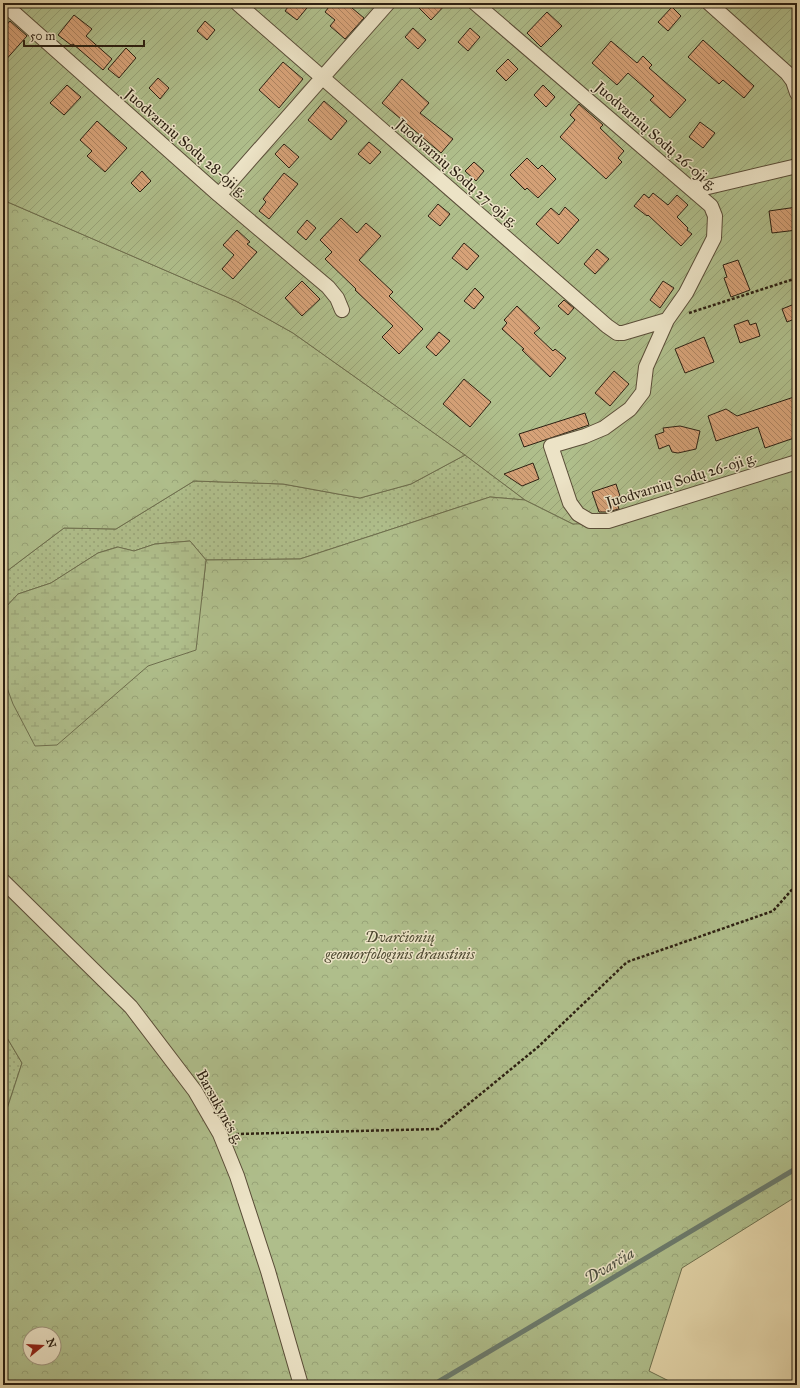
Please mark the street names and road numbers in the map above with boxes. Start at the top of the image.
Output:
street label: Juodvarnių Sodų 26-oji g. [589,77,721,195]
street label: Juodvarnių Sodų 28-oji g. [119,83,251,202]
street label: Juodvarnių Sodų 27-oji g. [390,114,522,232]
street label: Juodvarnių Sodų 26-oji g. [602,449,759,513]
street label: Barsukynės g. [192,1067,248,1147]

